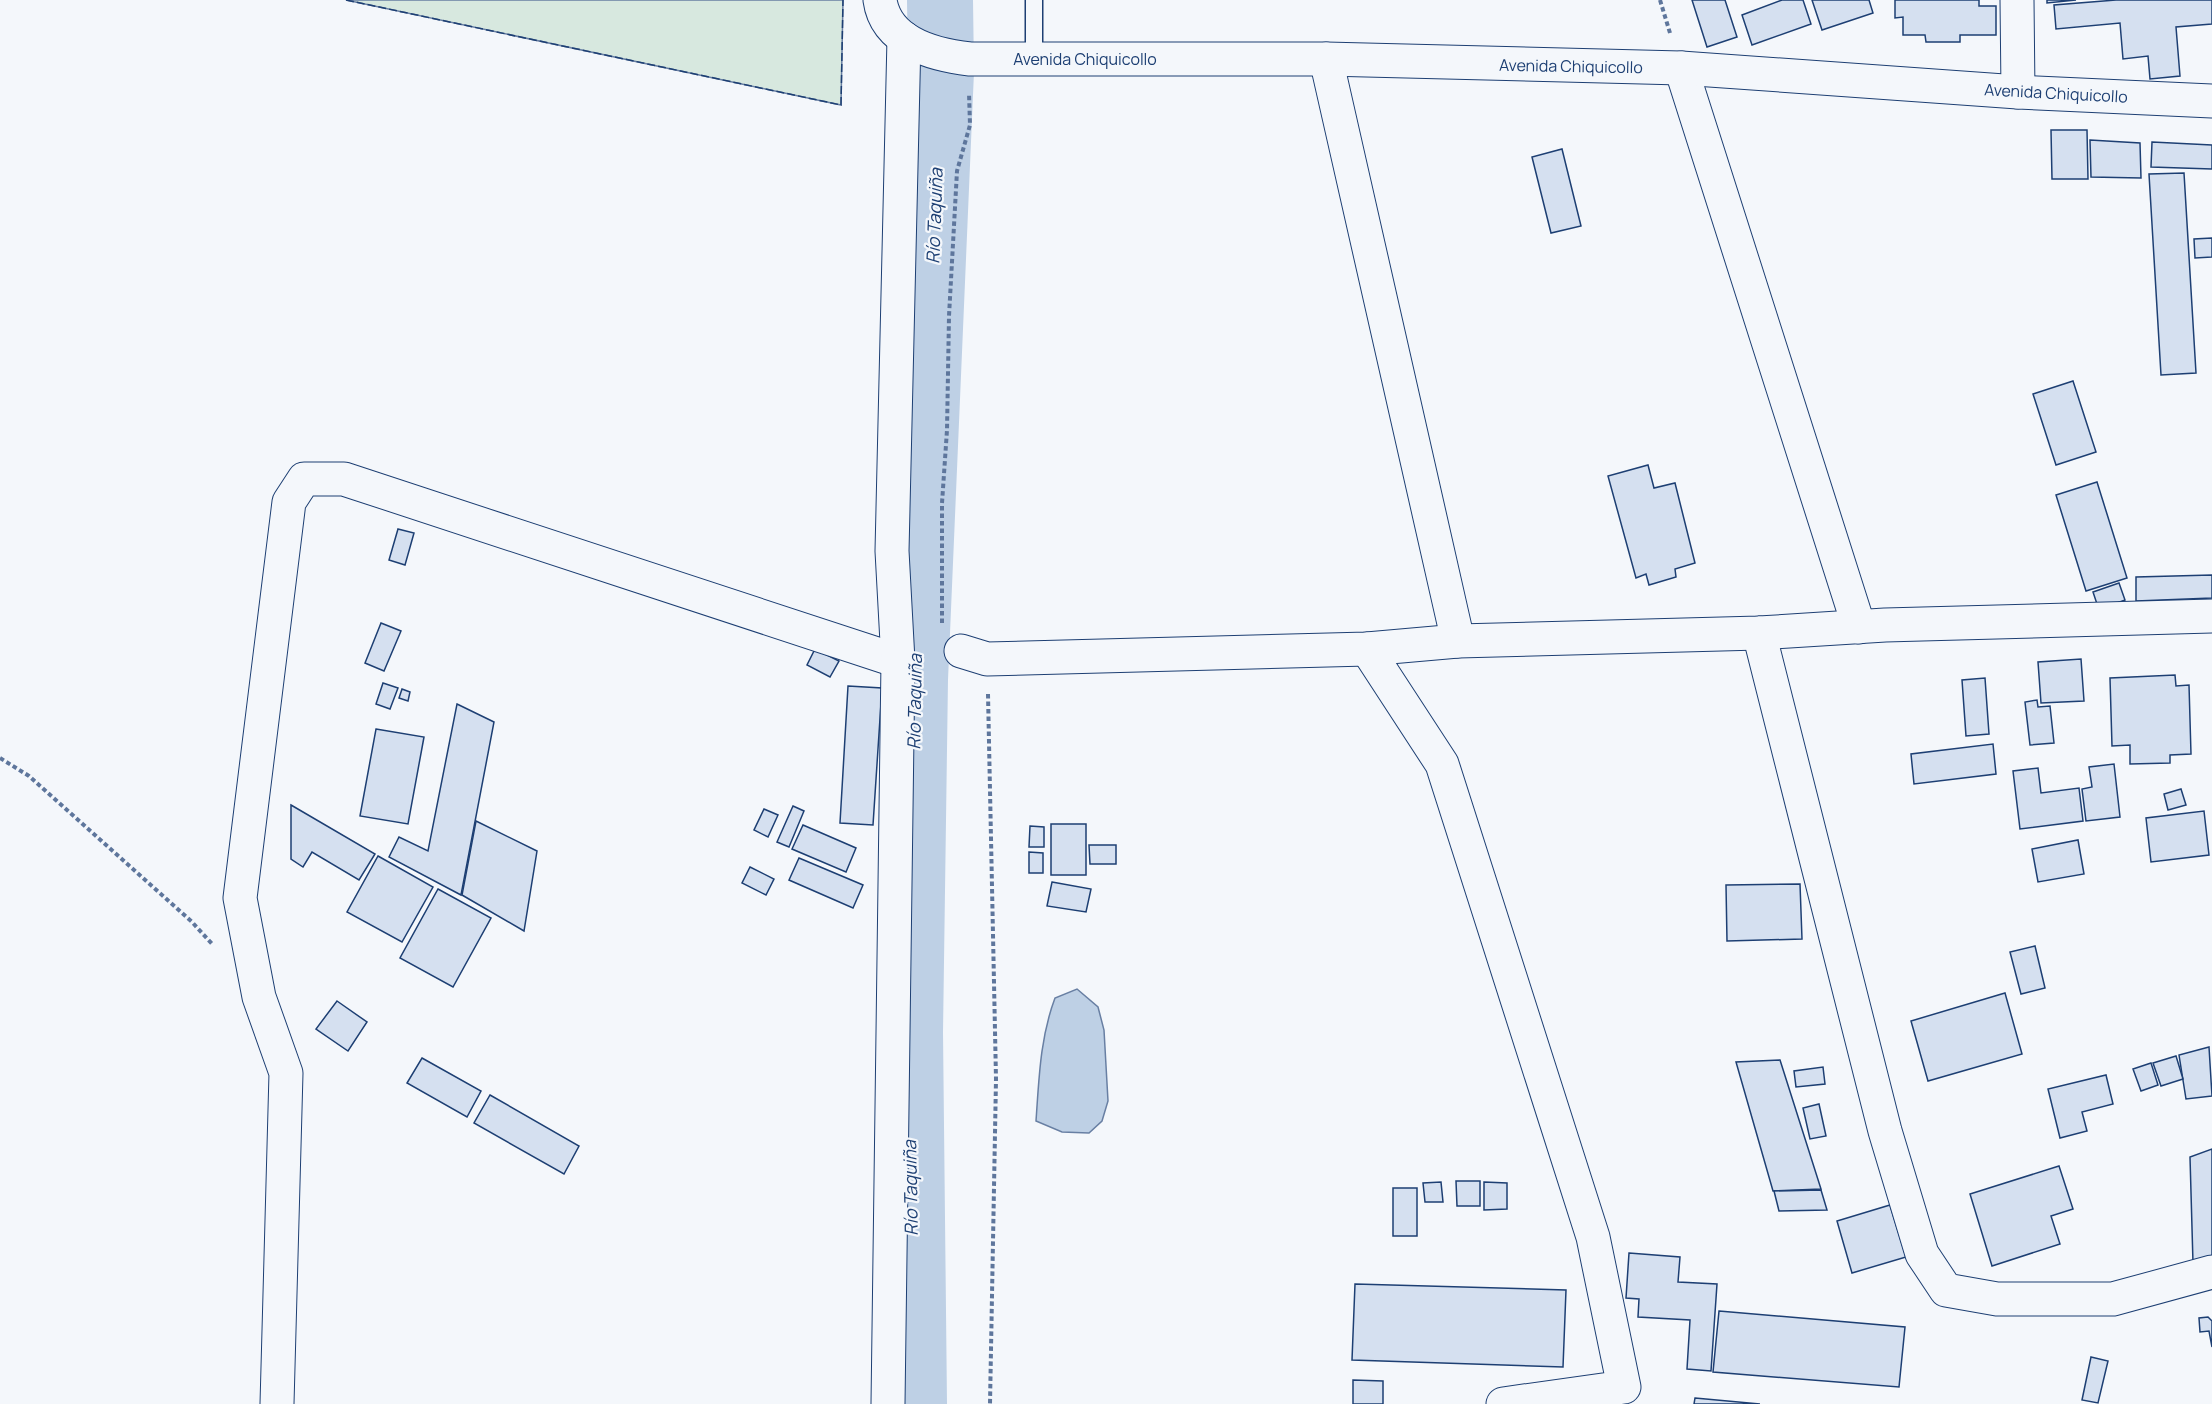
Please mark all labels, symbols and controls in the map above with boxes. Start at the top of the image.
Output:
street label: Avenida Chiquicollo [1013,48,1157,70]
street label: Avenida Chiquicollo [1499,54,1643,78]
street label: Avenida Chiquicollo [1984,78,2128,108]
water label: Río Taquiña [920,167,948,264]
water label: Río Taquiña [901,653,927,750]
water label: Río Taquiña [897,1139,923,1236]

